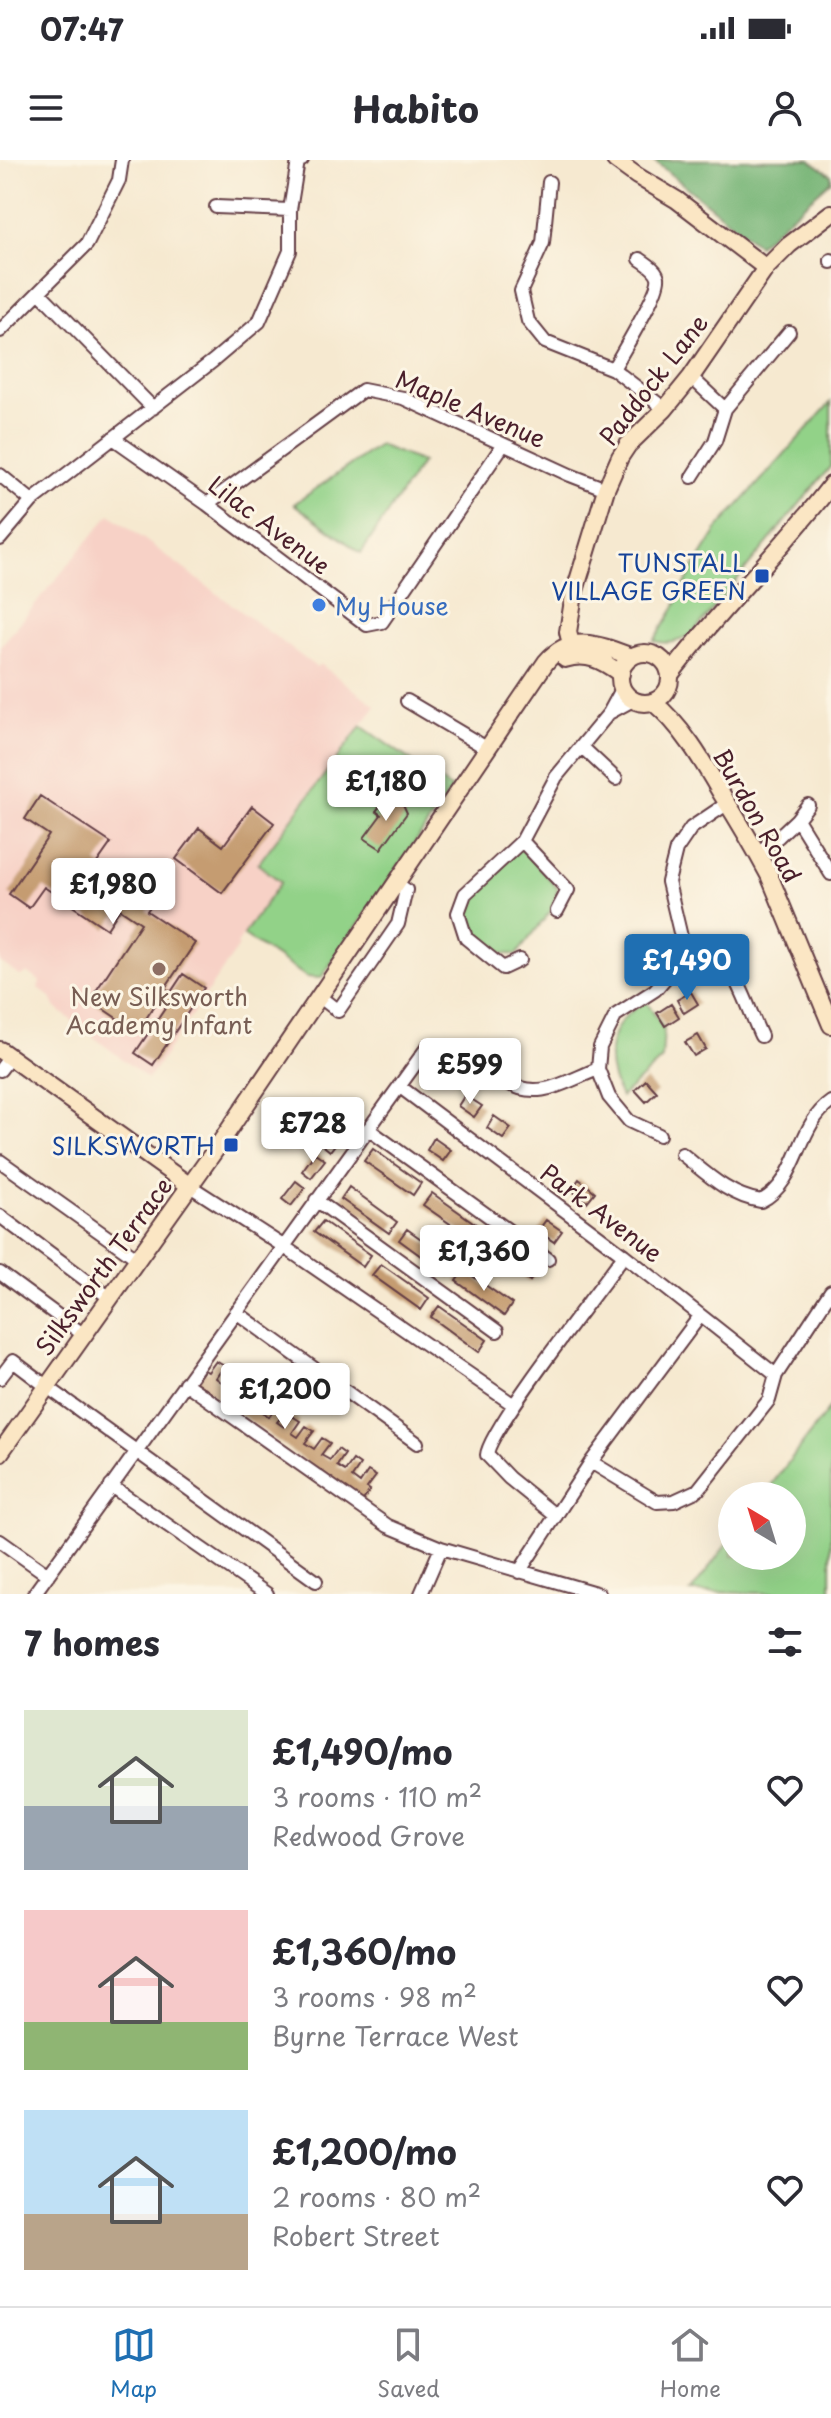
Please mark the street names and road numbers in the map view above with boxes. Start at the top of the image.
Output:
street label: Paddock Lane [590,306,716,452]
street label: Maple Avenue [390,360,552,456]
street label: Lilac Avenue [201,466,339,582]
street label: Burdon Road [705,741,811,889]
street label: Park Avenue [533,1154,671,1270]
street label: Silksworth Terrace [26,1169,180,1363]

